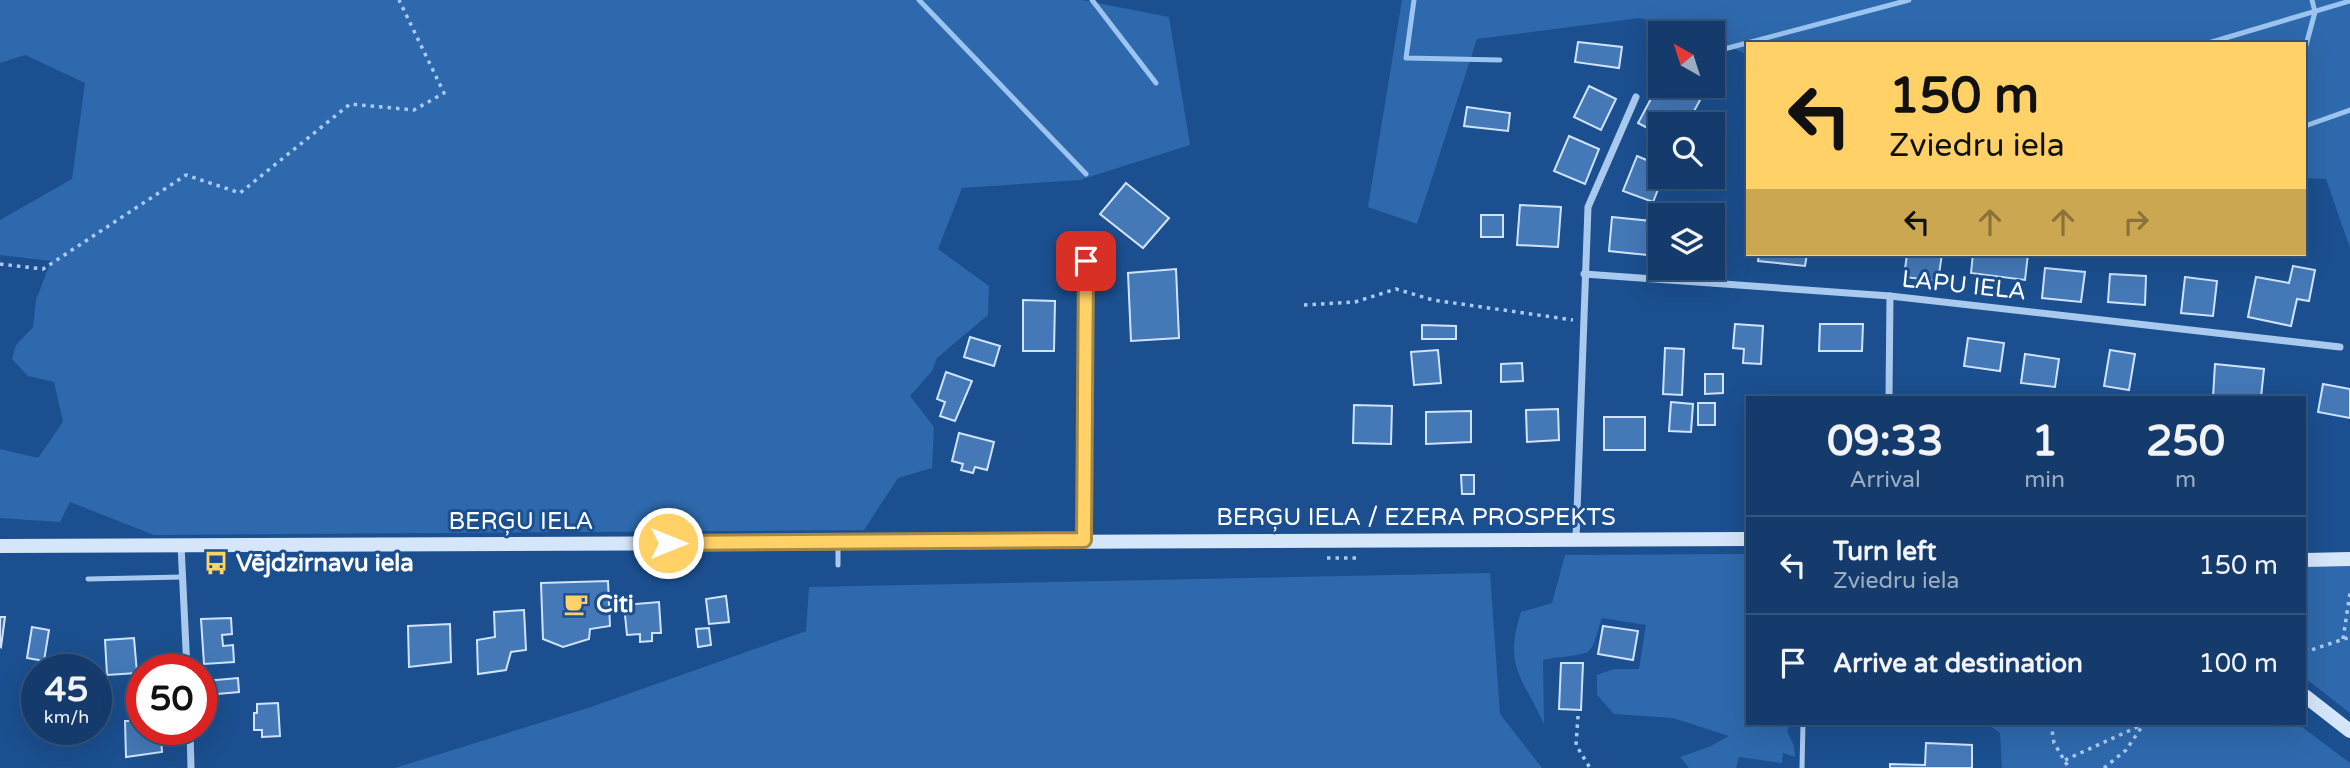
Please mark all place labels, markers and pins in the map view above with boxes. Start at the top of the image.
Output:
pin [1056,231,1116,291]
bus stop icon: Vējdzirnavu iela [202,549,230,577]
place label: Vējdzirnavu iela [236,549,414,578]
cafe icon: Citi [562,590,590,618]
place label: Citi [596,590,634,619]

